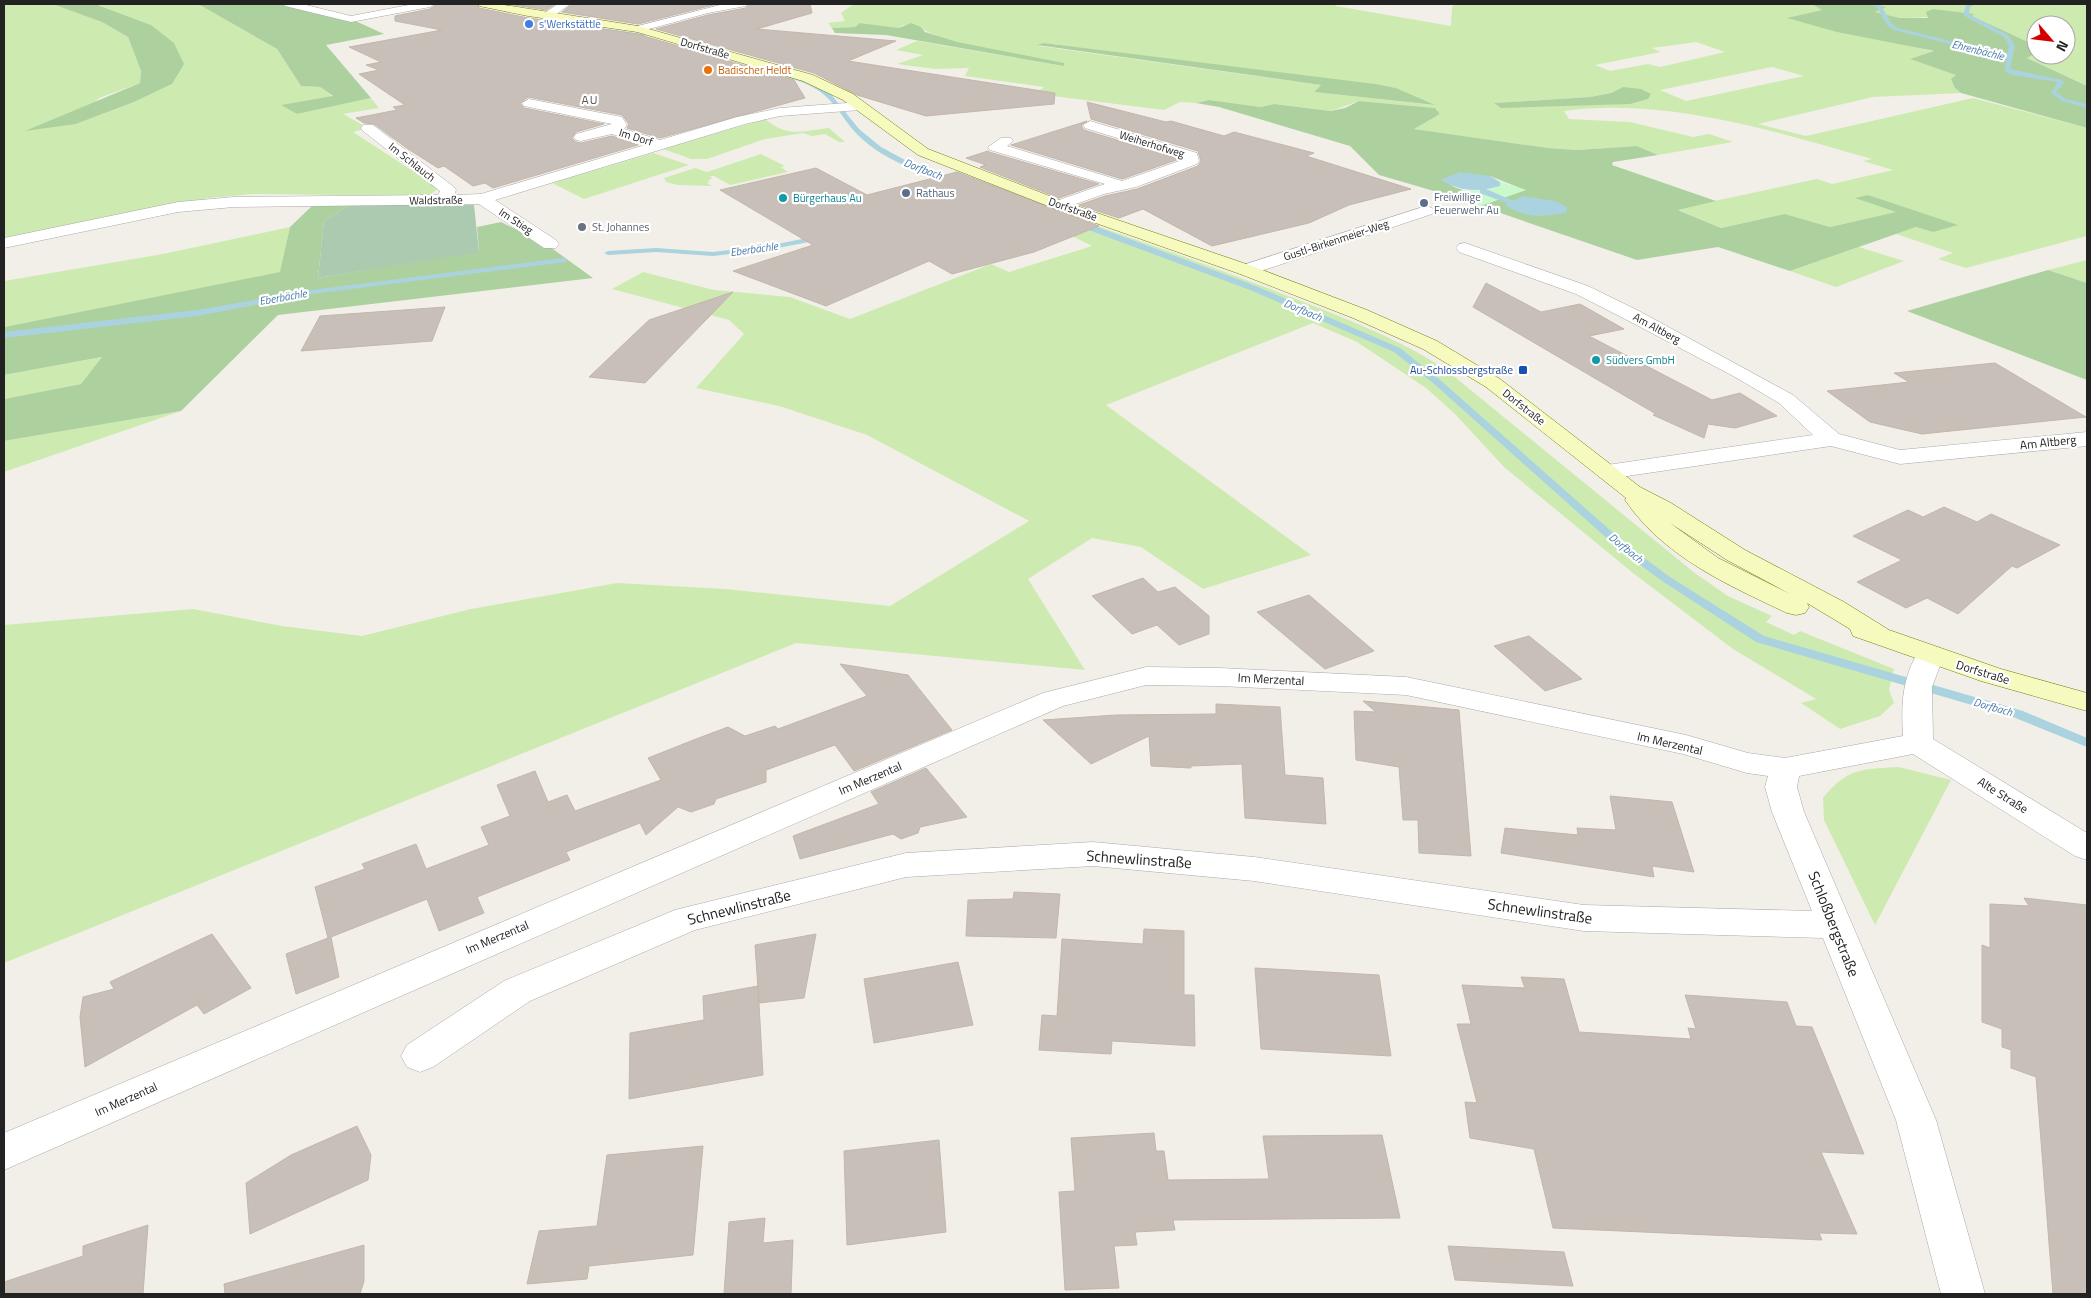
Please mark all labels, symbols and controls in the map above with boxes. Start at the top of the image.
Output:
north arrow [2026,15,2076,65]
place label: s'Werkstättle [539,16,601,32]
marker: s'Werkstättle [523,18,535,30]
street label: Dorfstraße [679,33,732,63]
water label: Ehrenbächle [1950,36,2007,64]
text: N [2051,37,2074,56]
place label: Badischer Heldt [718,62,791,78]
marker: Badischer Heldt [702,64,714,76]
district label: AU [582,90,598,109]
street label: Im Dorf [617,124,655,150]
street label: Weiherhofweg [1117,126,1187,162]
street label: Im Schlauch [385,139,439,185]
water label: Dorfbach [901,154,945,184]
place label: Rathaus [916,185,955,201]
marker: Rathaus [900,187,912,199]
place label: Freiwillige Feuerwehr Au [1434,189,1499,218]
place label: Bürgerhaus Au [793,190,862,206]
street label: Waldstraße [409,192,463,208]
marker: Bürgerhaus Au [777,192,789,204]
street label: Dorfstraße [1047,193,1100,225]
marker: Freiwillige Feuerwehr Au [1418,197,1430,209]
street label: Im Stieg [496,204,536,238]
street label: Gustl-Birkenmeier-Weg [1281,215,1391,265]
place label: St. Johannes [592,219,649,235]
marker: St. Johannes [576,221,588,233]
water label: Eberbächle [729,238,780,260]
water label: Eberbächle [258,285,309,309]
water label: Dorfbach [1282,295,1325,325]
street label: Am Altberg [1630,309,1684,347]
place label: Südvers GmbH [1606,352,1675,368]
marker: Südvers GmbH [1590,354,1602,366]
place label: Au-Schlossbergstraße [1410,362,1513,378]
marker: Au-Schlossbergstraße [1517,364,1529,376]
street label: Dorfstraße [1499,385,1549,429]
street label: Am Altberg [2019,430,2077,454]
water label: Dorfbach [1605,529,1647,567]
street label: Dorfstraße [1954,655,2012,689]
street label: Im Merzental [1237,668,1305,690]
water label: Dorfbach [1972,694,2015,720]
street label: Im Merzental [1635,726,1705,760]
street label: Im Merzental [836,756,904,800]
street label: Alte Straße [1974,772,2032,818]
street label: Schnewlinstraße [1085,844,1193,874]
street label: Schloßbergstraße [1802,868,1866,980]
street label: Schnewlinstraße [685,883,793,931]
street label: Schnewlinstraße [1486,892,1594,930]
street label: Im Merzental [463,915,531,959]
street label: Im Merzental [92,1077,160,1121]

